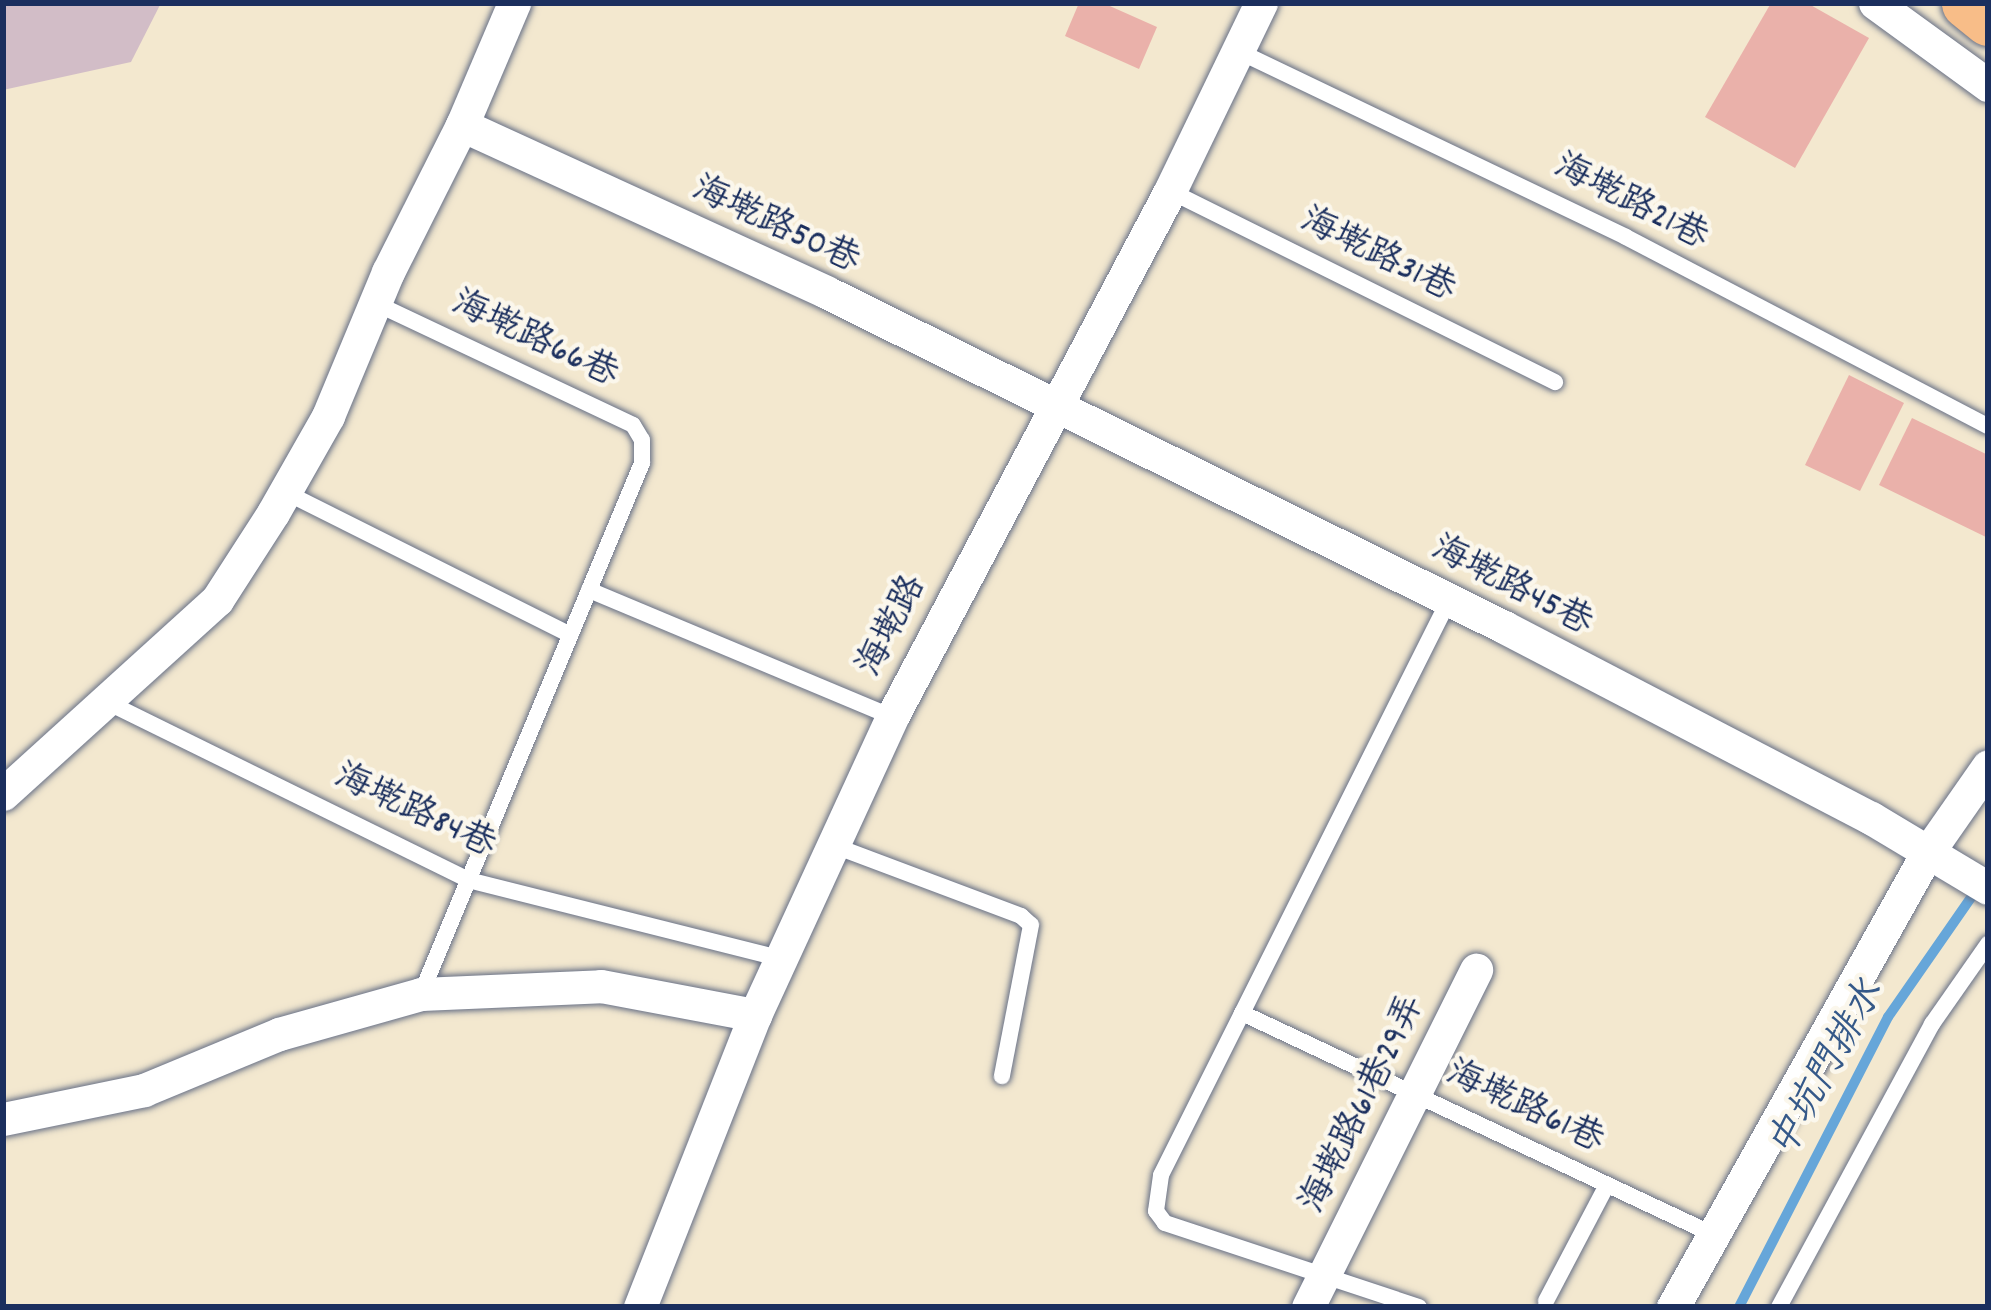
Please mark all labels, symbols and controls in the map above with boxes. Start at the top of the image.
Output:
street label: 海墘路21巷 [1546,147,1714,261]
street label: 海墘路50巷 [684,169,866,285]
street label: 海墘路31巷 [1292,201,1462,313]
street label: 海墘路66巷 [444,284,624,398]
street label: 海墘路45巷 [1423,529,1599,647]
street label: 海墘路 [850,569,938,685]
street label: 海墘路84巷 [326,757,502,869]
water label: 中坑門排水 [1761,974,1897,1168]
street label: 海墘路61巷29弄 [1293,989,1437,1221]
street label: 海墘路61巷 [1438,1054,1610,1164]

